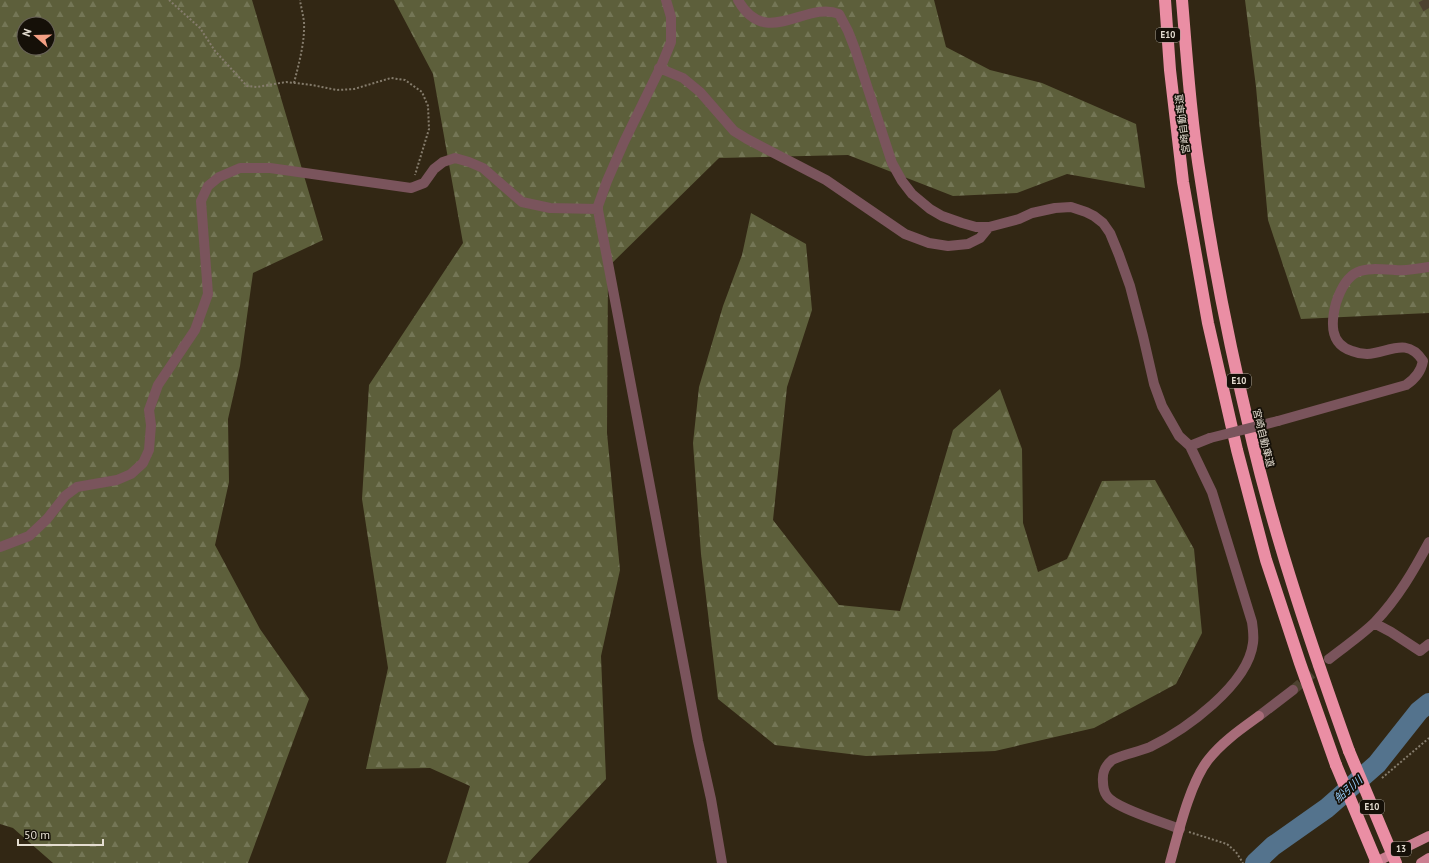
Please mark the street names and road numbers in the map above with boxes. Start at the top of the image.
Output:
road number: E10 [1156,28,1180,42]
street label: 宮崎自動車道 [1172,93,1193,155]
road number: E10 [1227,374,1251,388]
street label: 宮崎自動車道 [1250,407,1277,469]
road number: E10 [1360,800,1384,814]
road number: 13 [1391,842,1411,856]

